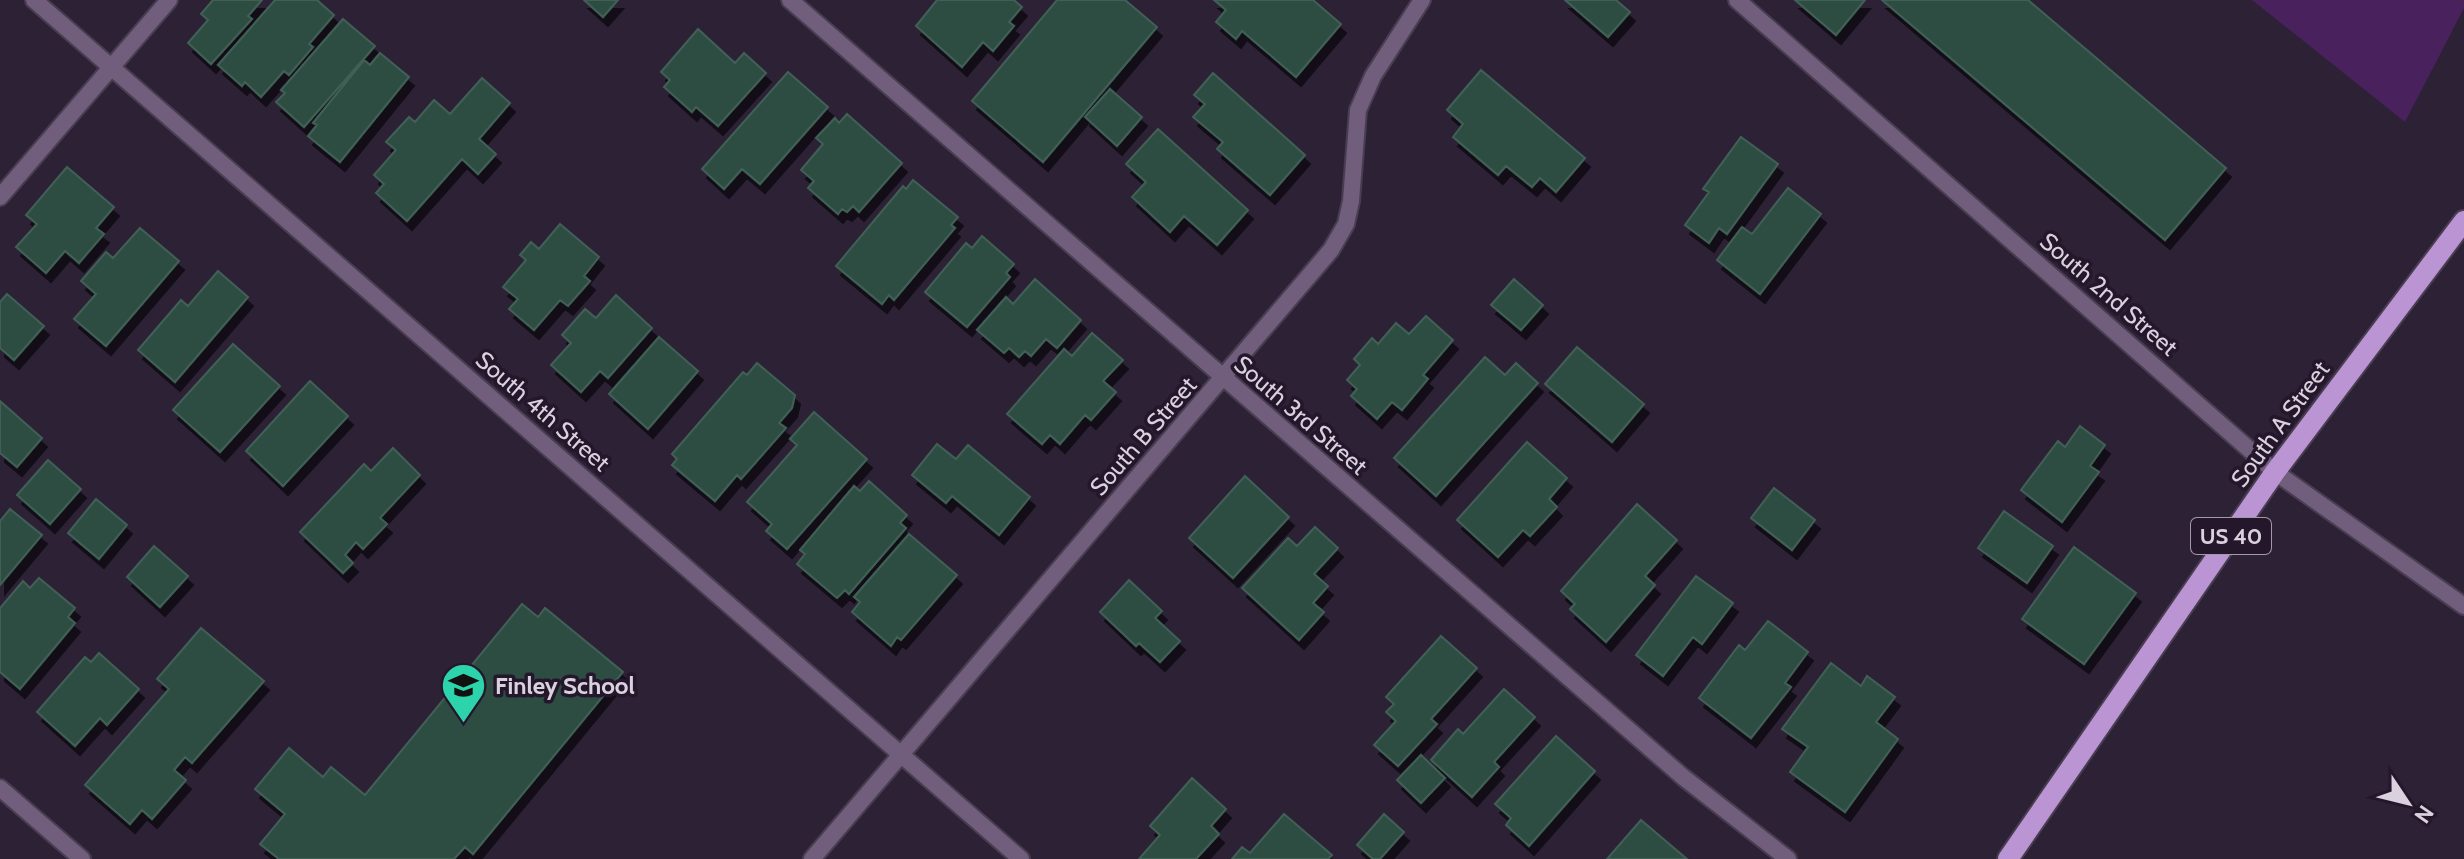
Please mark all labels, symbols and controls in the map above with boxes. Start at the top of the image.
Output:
street label: South 2nd Street [2034,226,2184,362]
street label: South 4th Street [470,345,616,477]
street label: South 3rd Street [1228,349,1374,481]
street label: South A Street [2225,356,2335,492]
street label: South B Street [1084,371,1202,501]
road number: US 40 [2191,518,2271,554]
school or university icon: Finley School [440,661,488,724]
place label: Finley School [495,671,635,700]
north arrow [2368,763,2448,843]
text: N [2408,800,2439,828]

